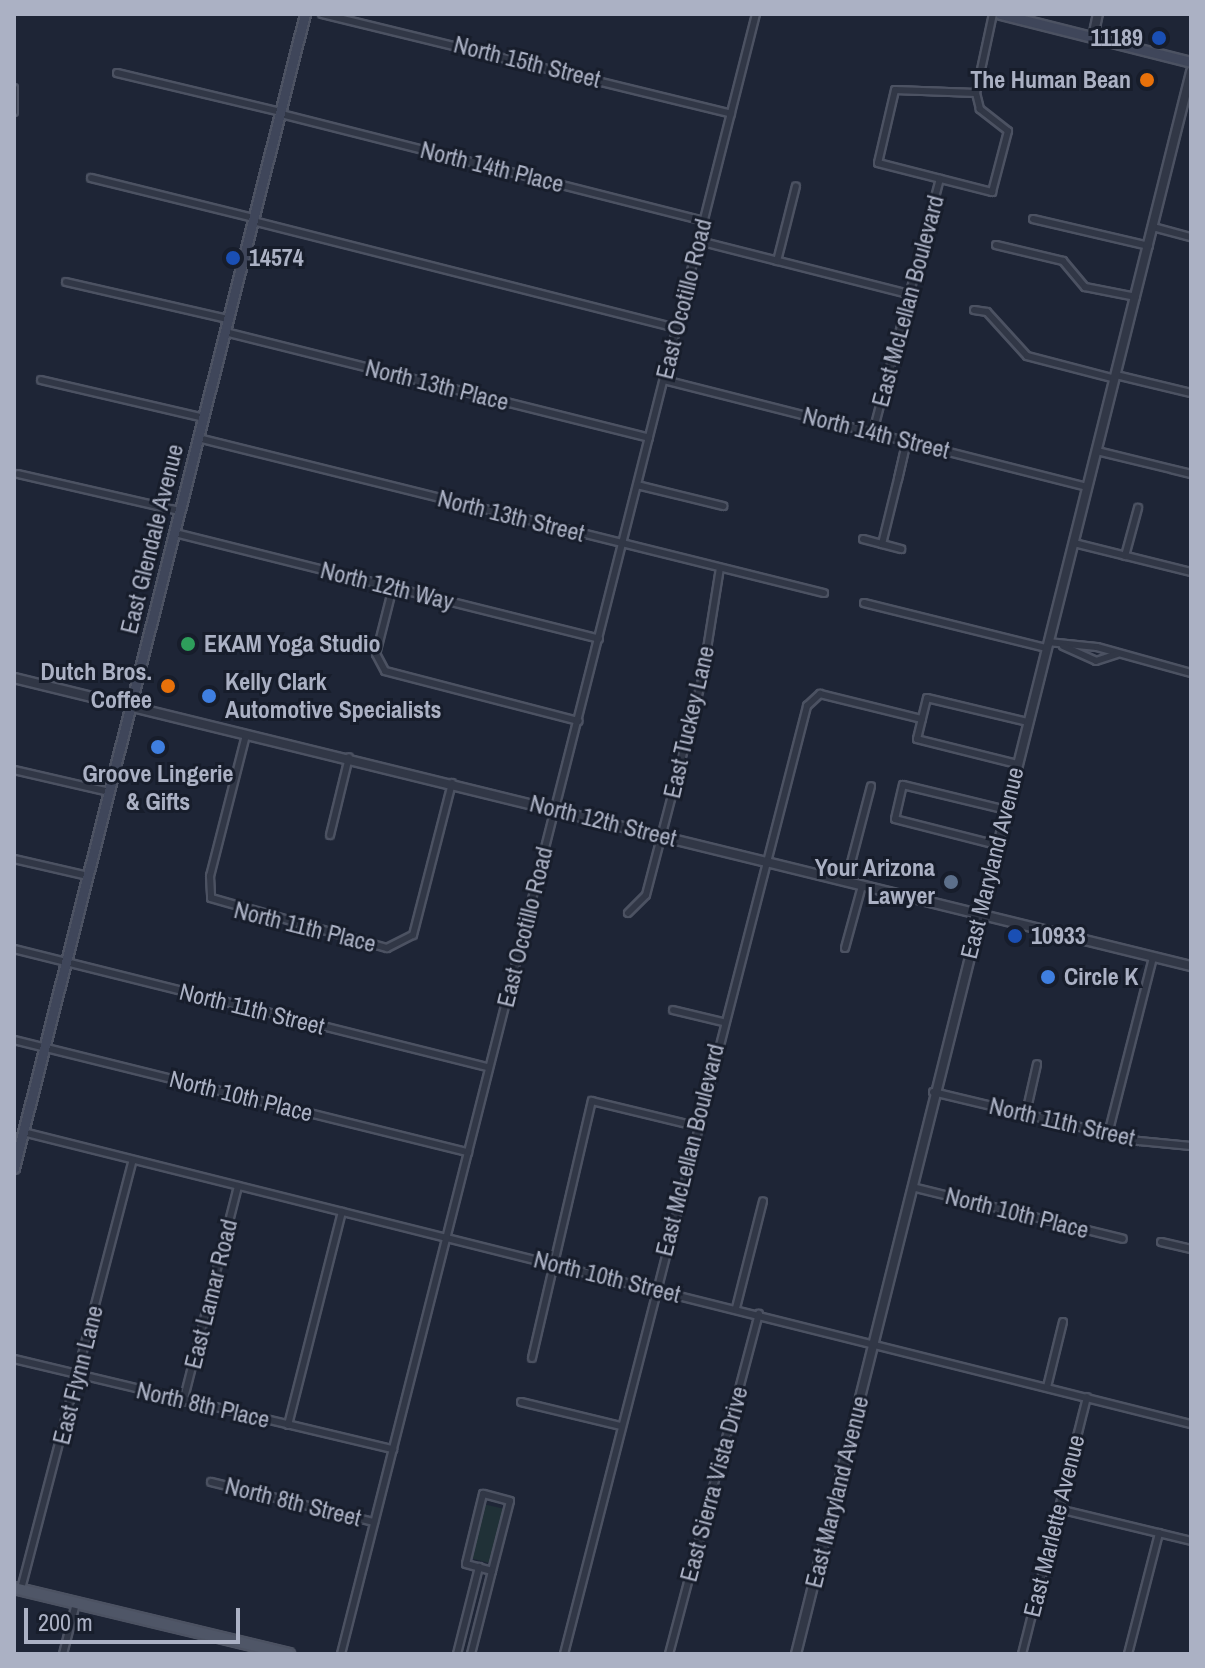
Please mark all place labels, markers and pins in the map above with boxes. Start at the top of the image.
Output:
place label: 11189 [1090,24,1143,52]
marker: 11189 [1150,29,1168,47]
place label: The Human Bean [970,66,1131,94]
marker: The Human Bean [1138,71,1156,89]
place label: 14574 [249,244,304,272]
marker: 14574 [224,249,242,267]
place label: EKAM Yoga Studio [204,630,381,658]
marker: EKAM Yoga Studio [179,635,197,653]
place label: Dutch Bros. Coffee [40,658,152,714]
place label: Kelly Clark Automotive Specialists [225,668,442,724]
marker: Dutch Bros. Coffee [159,677,177,695]
marker: Kelly Clark Automotive Specialists [200,687,218,705]
marker: Groove Lingerie & Gifts [149,738,167,756]
place label: Groove Lingerie & Gifts [83,760,233,816]
place label: Your Arizona Lawyer [814,854,935,910]
marker: Your Arizona Lawyer [942,873,960,891]
place label: 10933 [1031,922,1086,950]
marker: 10933 [1006,927,1024,945]
place label: Circle K [1064,963,1138,991]
marker: Circle K [1039,968,1057,986]

